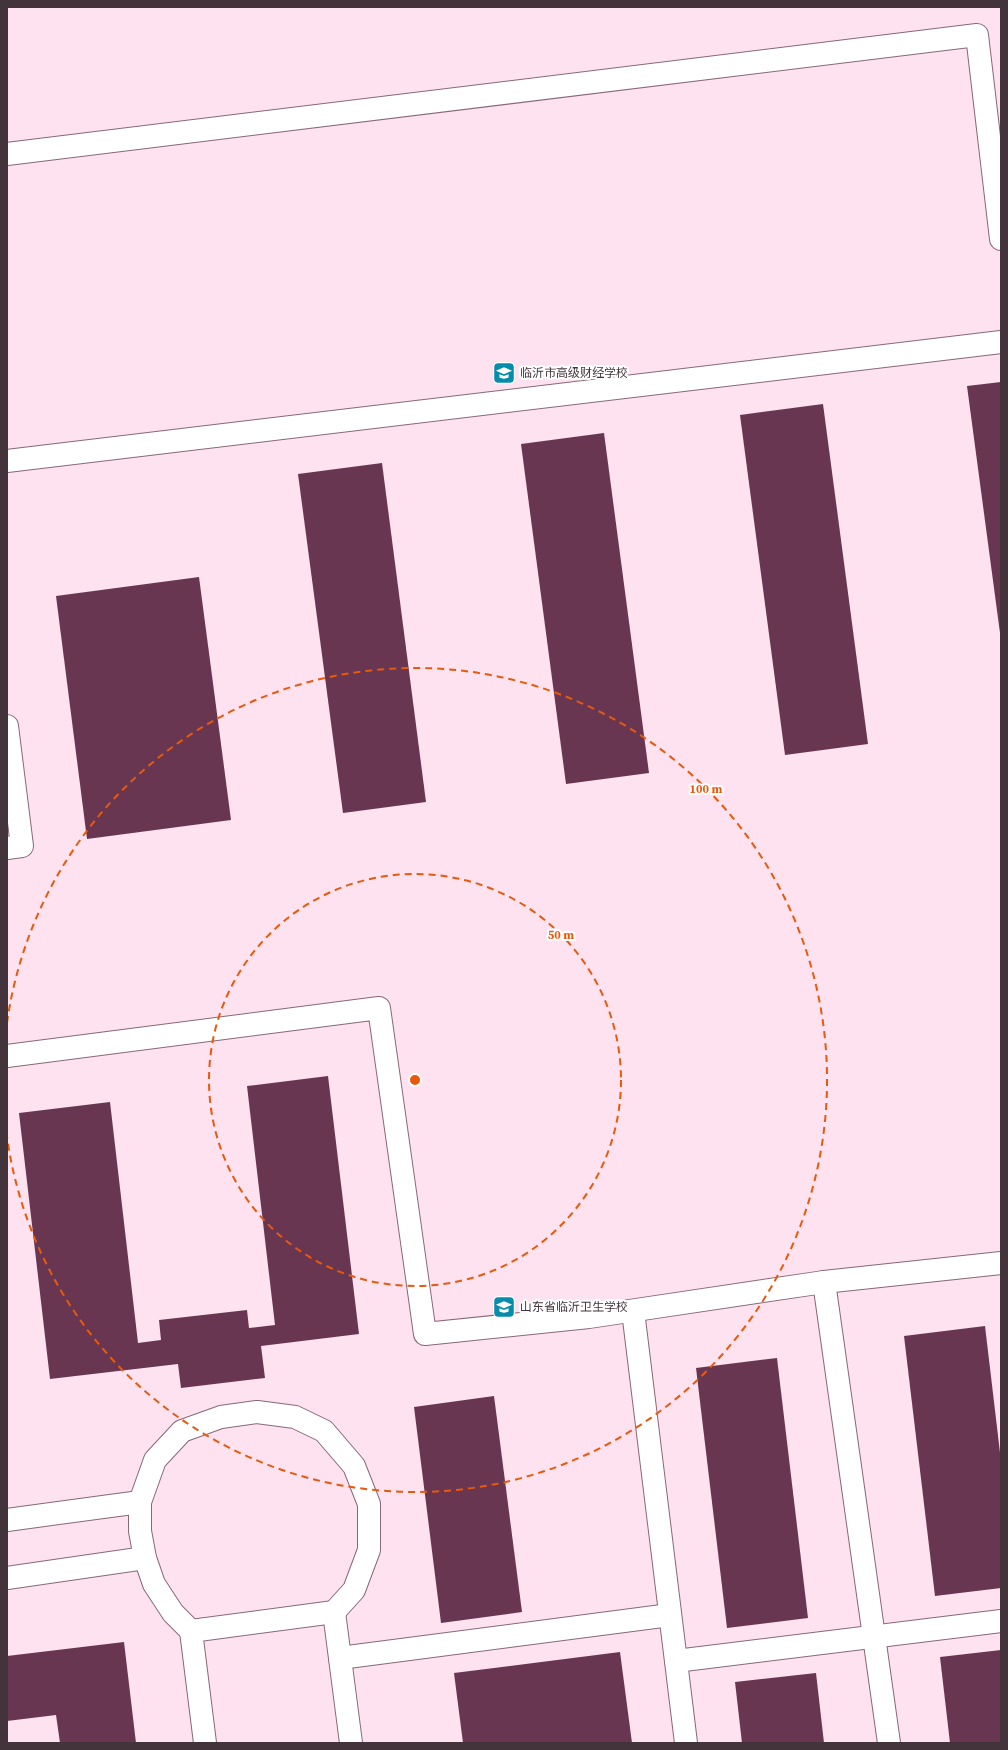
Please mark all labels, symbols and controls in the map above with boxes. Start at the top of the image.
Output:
school or university icon: 临沂市高级财经学校 [491,360,517,386]
place label: 临沂市高级财经学校 [520,365,628,381]
text: 100 m [690,781,723,797]
text: 50 m [548,927,574,943]
centre of rings [408,1073,422,1087]
school or university icon: 山东省临沂卫生学校 [491,1294,517,1320]
place label: 山东省临沂卫生学校 [520,1299,628,1315]

